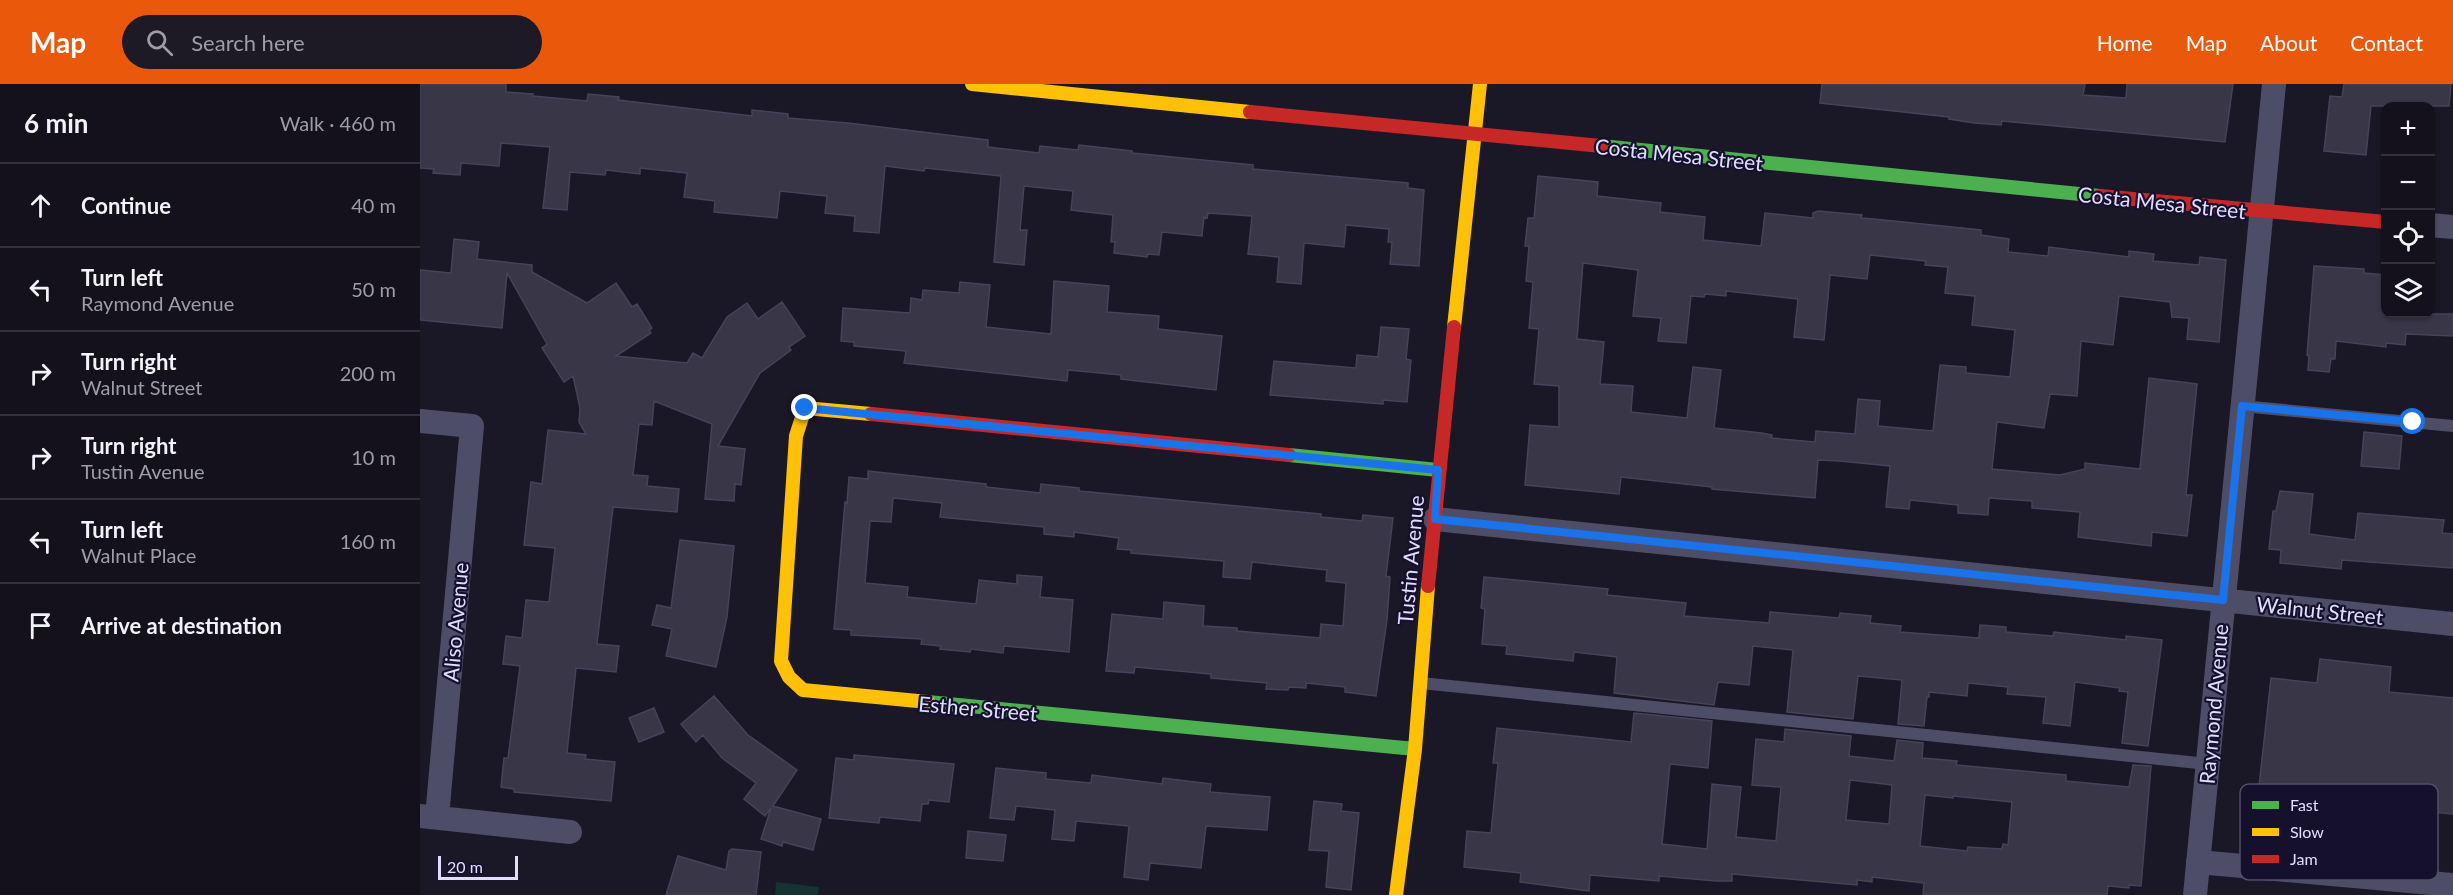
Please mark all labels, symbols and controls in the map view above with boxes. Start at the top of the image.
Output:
search box [122,15,542,69]
text: Map [30,25,86,59]
icon: search [143,26,176,59]
text: Search here [191,29,305,56]
text: Home [2097,30,2153,55]
text: Map [2186,30,2227,55]
text: About [2260,30,2317,55]
text: Contact [2350,30,2423,55]
map controls [2381,102,2435,318]
button: + [2381,102,2435,156]
text: 6 min [24,107,88,139]
text: Walk · 460 m [280,111,396,135]
street label: Costa Mesa Street [1594,133,1765,175]
button: − [2381,156,2435,210]
street label: Costa Mesa Street [2077,181,2248,223]
icon: ahead [24,189,57,222]
text: Continue [81,192,171,219]
text: 40 m [351,193,396,217]
button: locate [2381,210,2435,264]
text: Turn left [81,264,163,291]
button: layers [2381,264,2435,318]
icon: left [24,273,57,306]
text: 50 m [351,277,396,301]
text: Raymond Avenue [81,291,234,315]
text: Turn right [81,348,176,375]
icon: right [24,357,57,390]
text: 200 m [340,361,396,385]
text: Walnut Street [81,375,203,399]
route end [791,394,817,420]
route start [2399,408,2425,434]
text: Turn right [81,432,176,459]
icon: right [24,441,57,474]
text: 10 m [351,445,396,469]
text: Tustin Avenue [81,459,205,483]
street label: Tustin Avenue [1392,494,1428,626]
text: Turn left [81,516,163,543]
icon: left [24,525,57,558]
text: 160 m [340,529,396,553]
text: Walnut Place [81,543,196,567]
street label: Aliso Avenue [437,561,473,683]
street label: Walnut Street [2255,591,2385,629]
icon: arrive [24,609,57,642]
text: Arrive at destination [81,612,282,639]
street label: Raymond Avenue [2194,623,2232,785]
street label: Esther Street [918,690,1039,726]
legend [2240,784,2438,880]
text: Fast [2290,795,2319,814]
text: Slow [2290,822,2324,841]
text: Jam [2290,849,2318,868]
scale bar [438,853,518,880]
text: 20 m [447,857,483,876]

